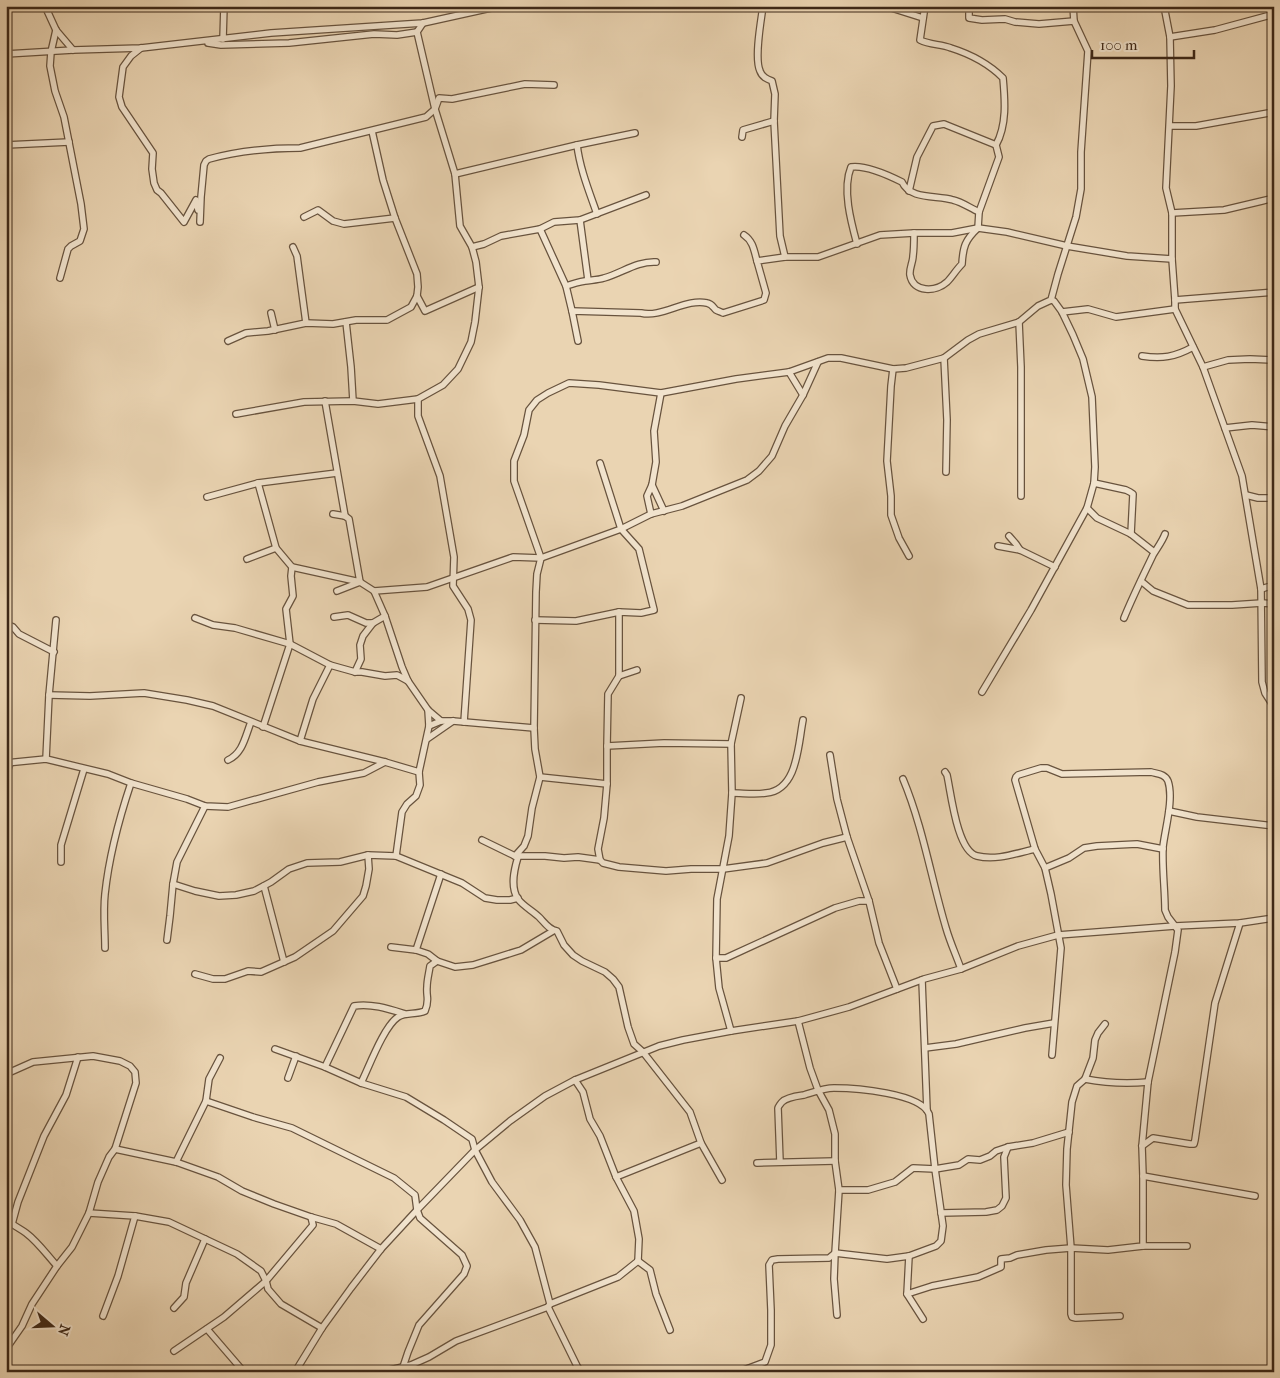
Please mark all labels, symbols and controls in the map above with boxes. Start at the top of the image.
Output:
scale bar [1092,28,1195,60]
text: 100 m [1100,36,1138,54]
north arrow [28,1300,78,1350]
text: N [54,1322,74,1338]

